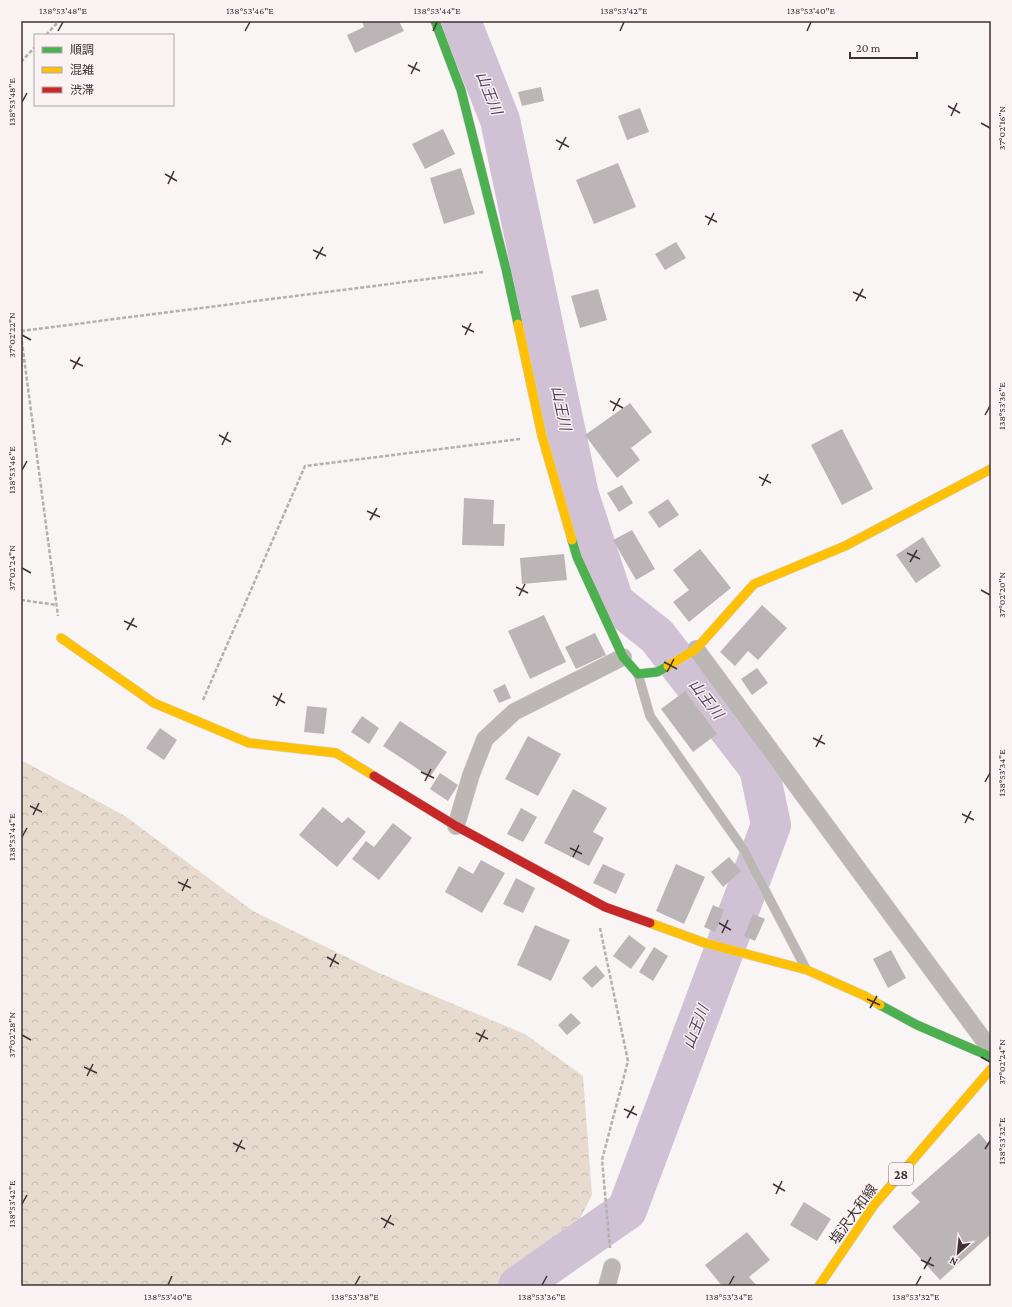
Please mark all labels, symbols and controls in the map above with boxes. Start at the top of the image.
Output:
text: 138°53'48"E [39,5,87,16]
text: 138°53'46"E [226,5,274,16]
text: 138°53'44"E [413,5,461,16]
text: 138°53'42"E [601,5,648,16]
text: 138°53'40"E [787,5,836,16]
legend [34,34,174,106]
scale bar [850,34,917,60]
text: 20 m [856,41,881,55]
text: 順調 [70,43,94,57]
text: 混雑 [70,63,94,77]
water label: 山王川 [473,69,506,119]
text: 138°53'48"E [6,78,17,126]
text: 渋滞 [70,83,94,97]
text: 37°02'16"N [996,105,1007,150]
text: 37°02'22"N [6,312,17,358]
text: 138°53'36"E [996,382,1007,430]
water label: 山王川 [548,384,574,434]
text: 138°53'46"E [6,446,17,494]
text: 37°02'24"N [6,545,17,591]
text: 37°02'20"N [996,571,1007,618]
water label: 山王川 [686,676,727,723]
text: 138°53'34"E [996,749,1007,797]
text: 138°53'44"E [6,813,17,861]
water label: 山王川 [680,1001,712,1051]
text: 37°02'28"N [6,1012,17,1058]
text: 37°02'24"N [996,1039,1007,1085]
text: 138°53'32"E [996,1117,1007,1164]
road number: 28 [889,1163,913,1185]
text: 138°53'42"E [6,1180,17,1227]
street label: 塩沢大和線 [826,1181,880,1247]
north arrow [938,1233,978,1273]
text: N [947,1255,960,1269]
text: 138°53'40"E [144,1291,193,1302]
text: 138°53'38"E [331,1291,379,1302]
text: 138°53'36"E [518,1291,566,1302]
text: 138°53'34"E [705,1291,753,1302]
text: 138°53'32"E [893,1291,940,1302]

